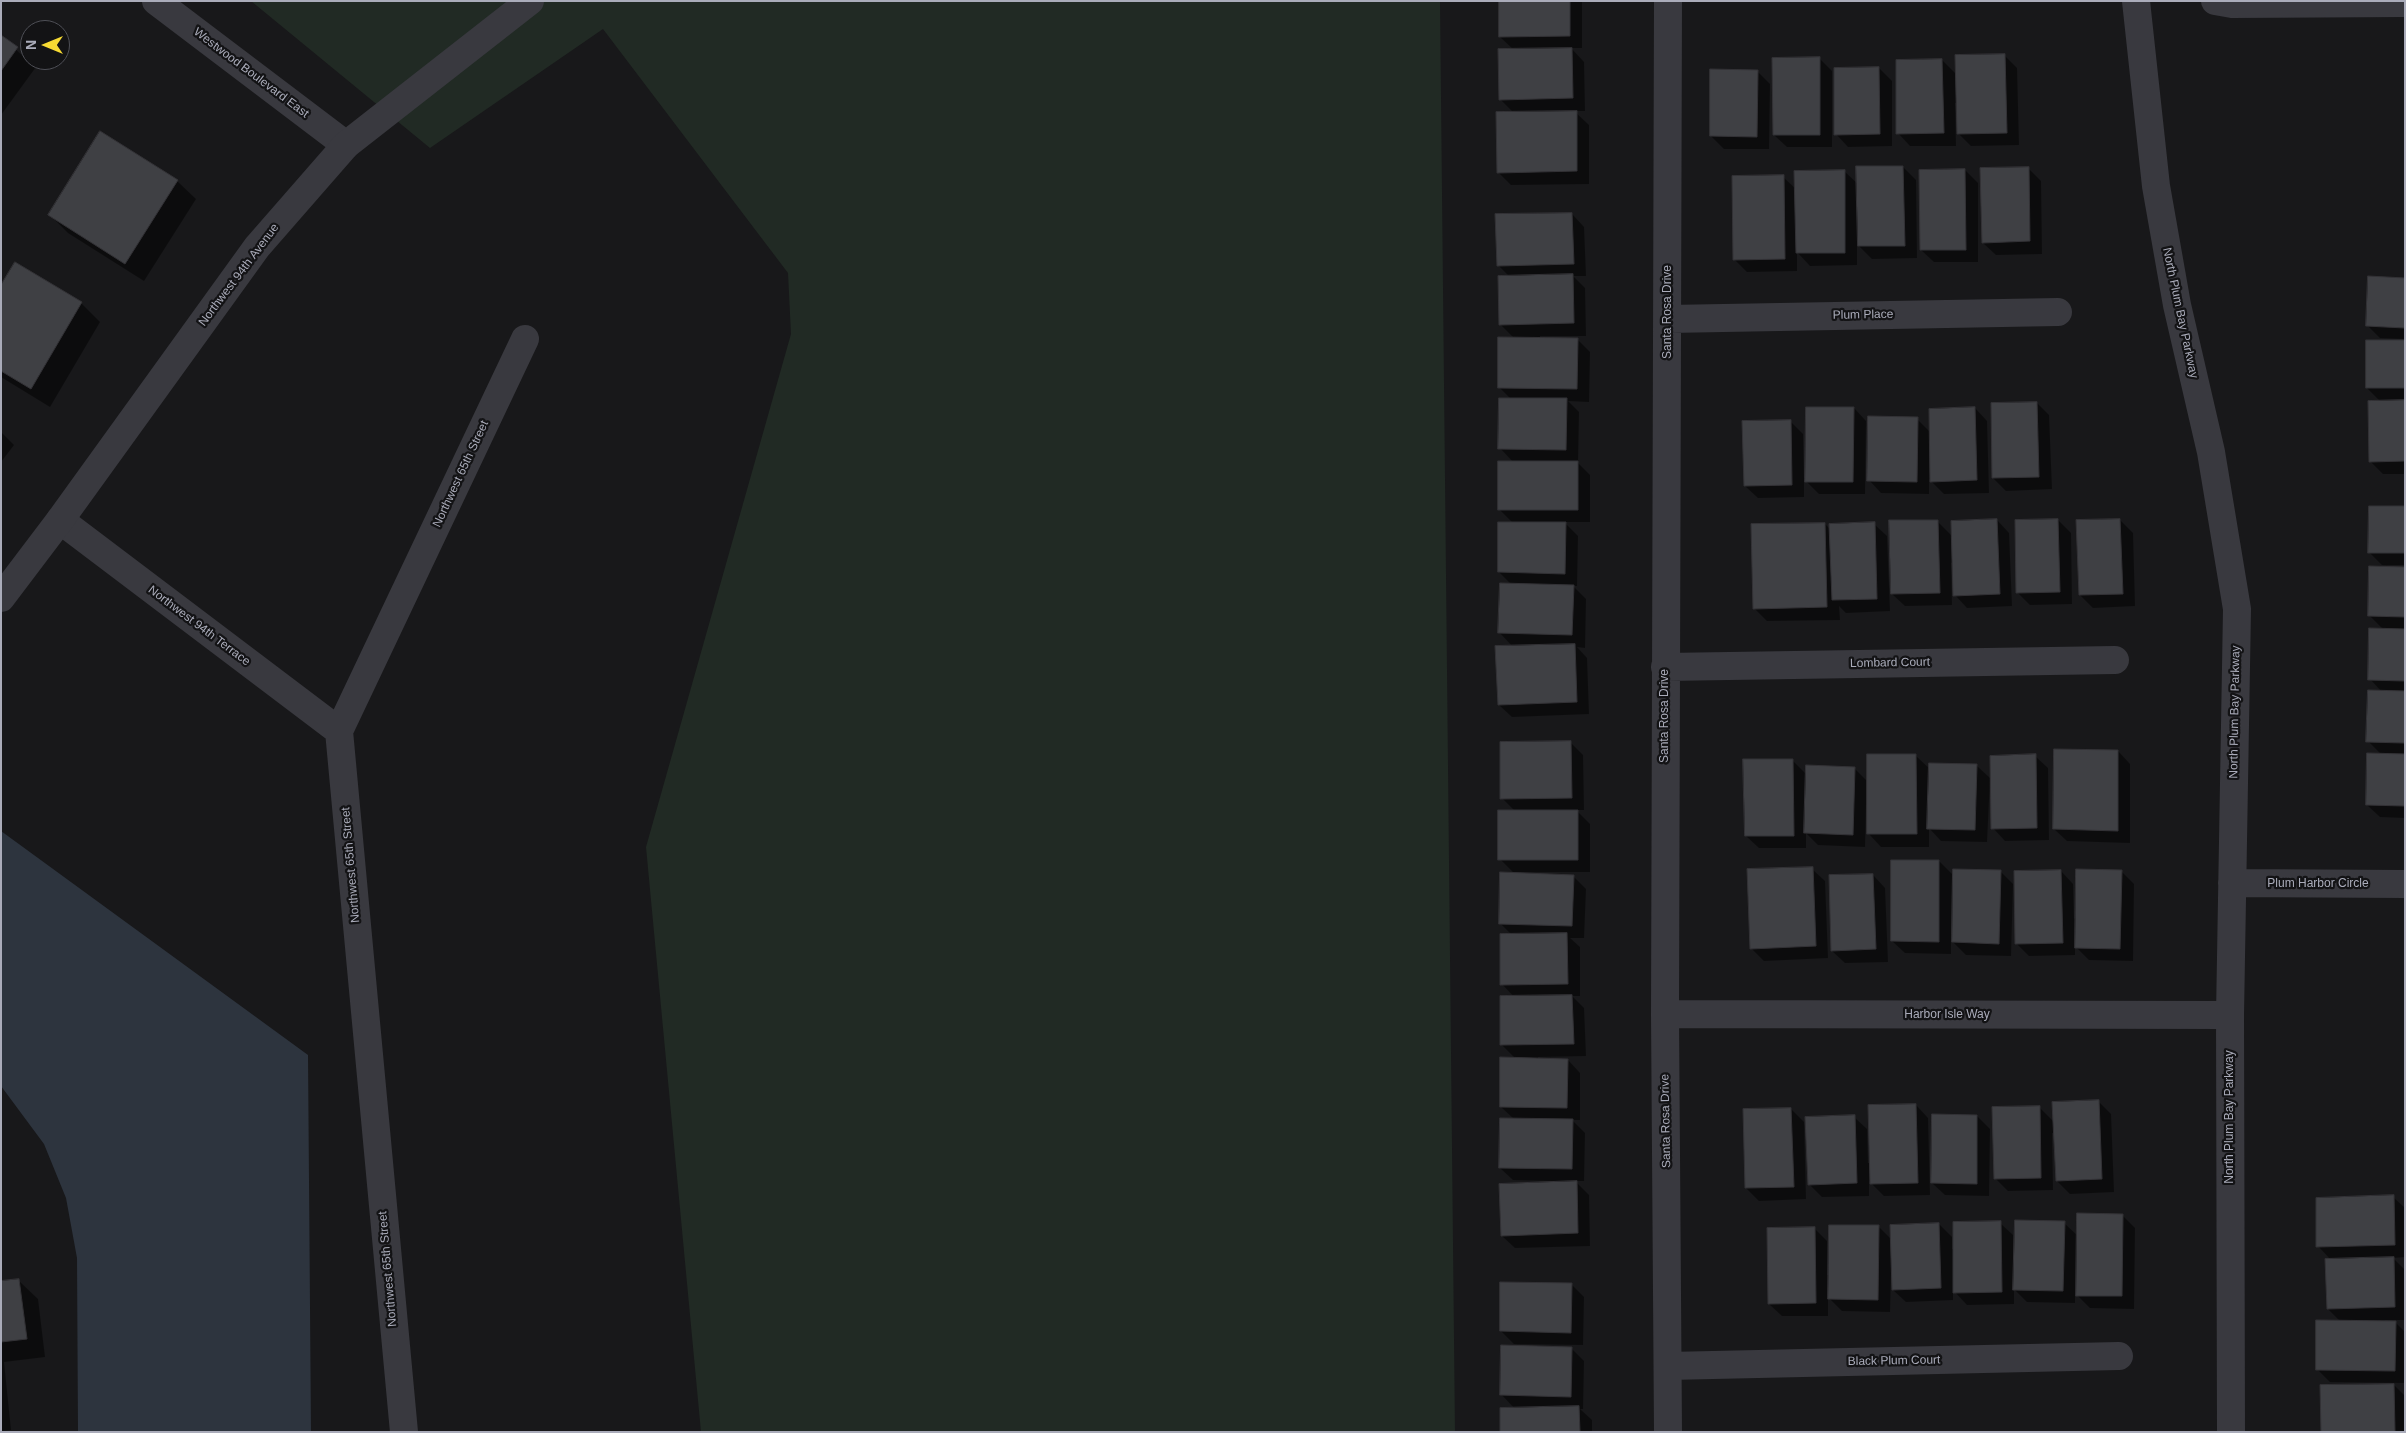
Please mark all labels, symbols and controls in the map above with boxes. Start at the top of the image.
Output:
north arrow [20,20,70,70]
street label: Westwood Boulevard East [191,25,311,121]
text: N [23,40,39,50]
street label: Northwest 94th Avenue [196,221,282,329]
street label: North Plum Bay Parkway [2159,246,2201,380]
street label: Santa Rosa Drive [1661,265,1675,359]
street label: Plum Place [1833,307,1893,323]
street label: Northwest 65th Street [430,418,492,530]
street label: Northwest 94th Terrace [145,583,253,669]
street label: North Plum Bay Parkway [2227,645,2243,779]
street label: Lombard Court [1850,655,1930,671]
street label: Santa Rosa Drive [1658,669,1672,763]
street label: Northwest 65th Street [339,807,363,923]
street label: Plum Harbor Circle [2267,877,2369,891]
street label: Harbor Isle Way [1904,1008,1990,1022]
street label: North Plum Bay Parkway [2223,1050,2237,1184]
street label: Santa Rosa Drive [1658,1074,1674,1168]
street label: Northwest 65th Street [376,1211,400,1327]
street label: Black Plum Court [1848,1353,1940,1369]

